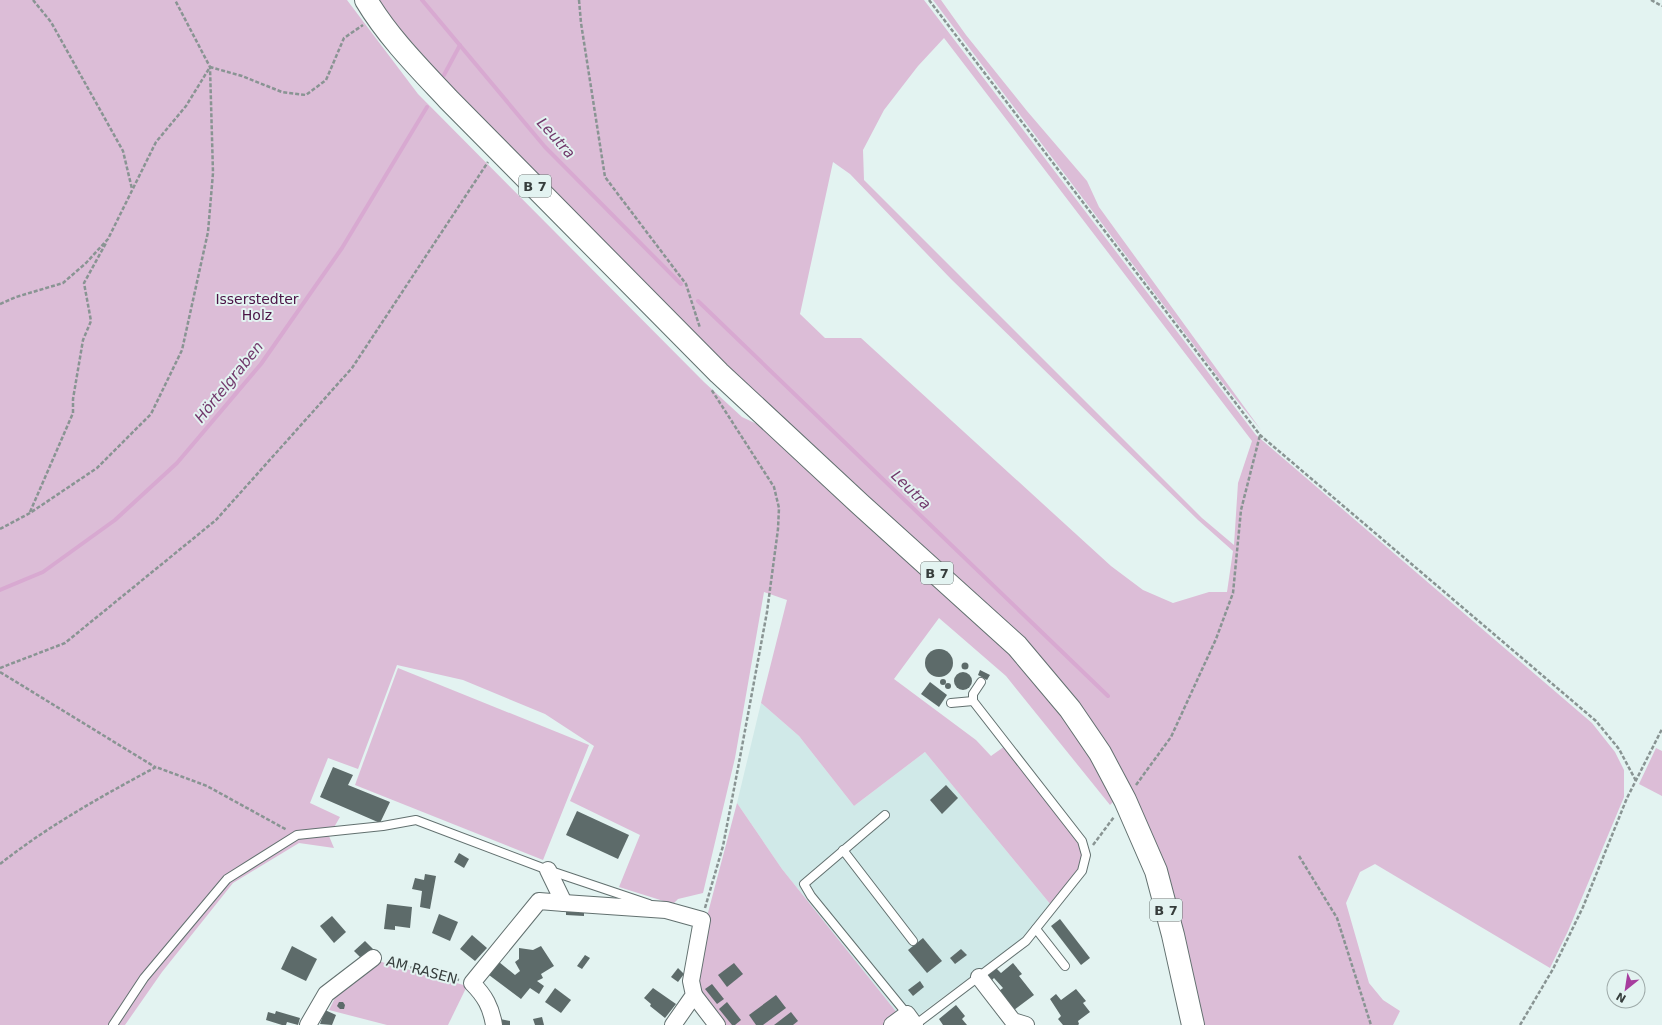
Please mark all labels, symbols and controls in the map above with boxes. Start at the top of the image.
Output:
water label: Leutra [533,114,579,162]
road number: B 7 [519,175,551,197]
park label: Isserstedter Holz [215,291,299,323]
water label: Hörtelgraben [191,338,267,426]
water label: Leutra [887,467,935,513]
road number: B 7 [921,562,953,584]
road number: B 7 [1150,899,1182,921]
street label: AM RASEN [385,953,459,987]
north arrow [1606,969,1646,1009]
text: N [1614,989,1628,1005]

